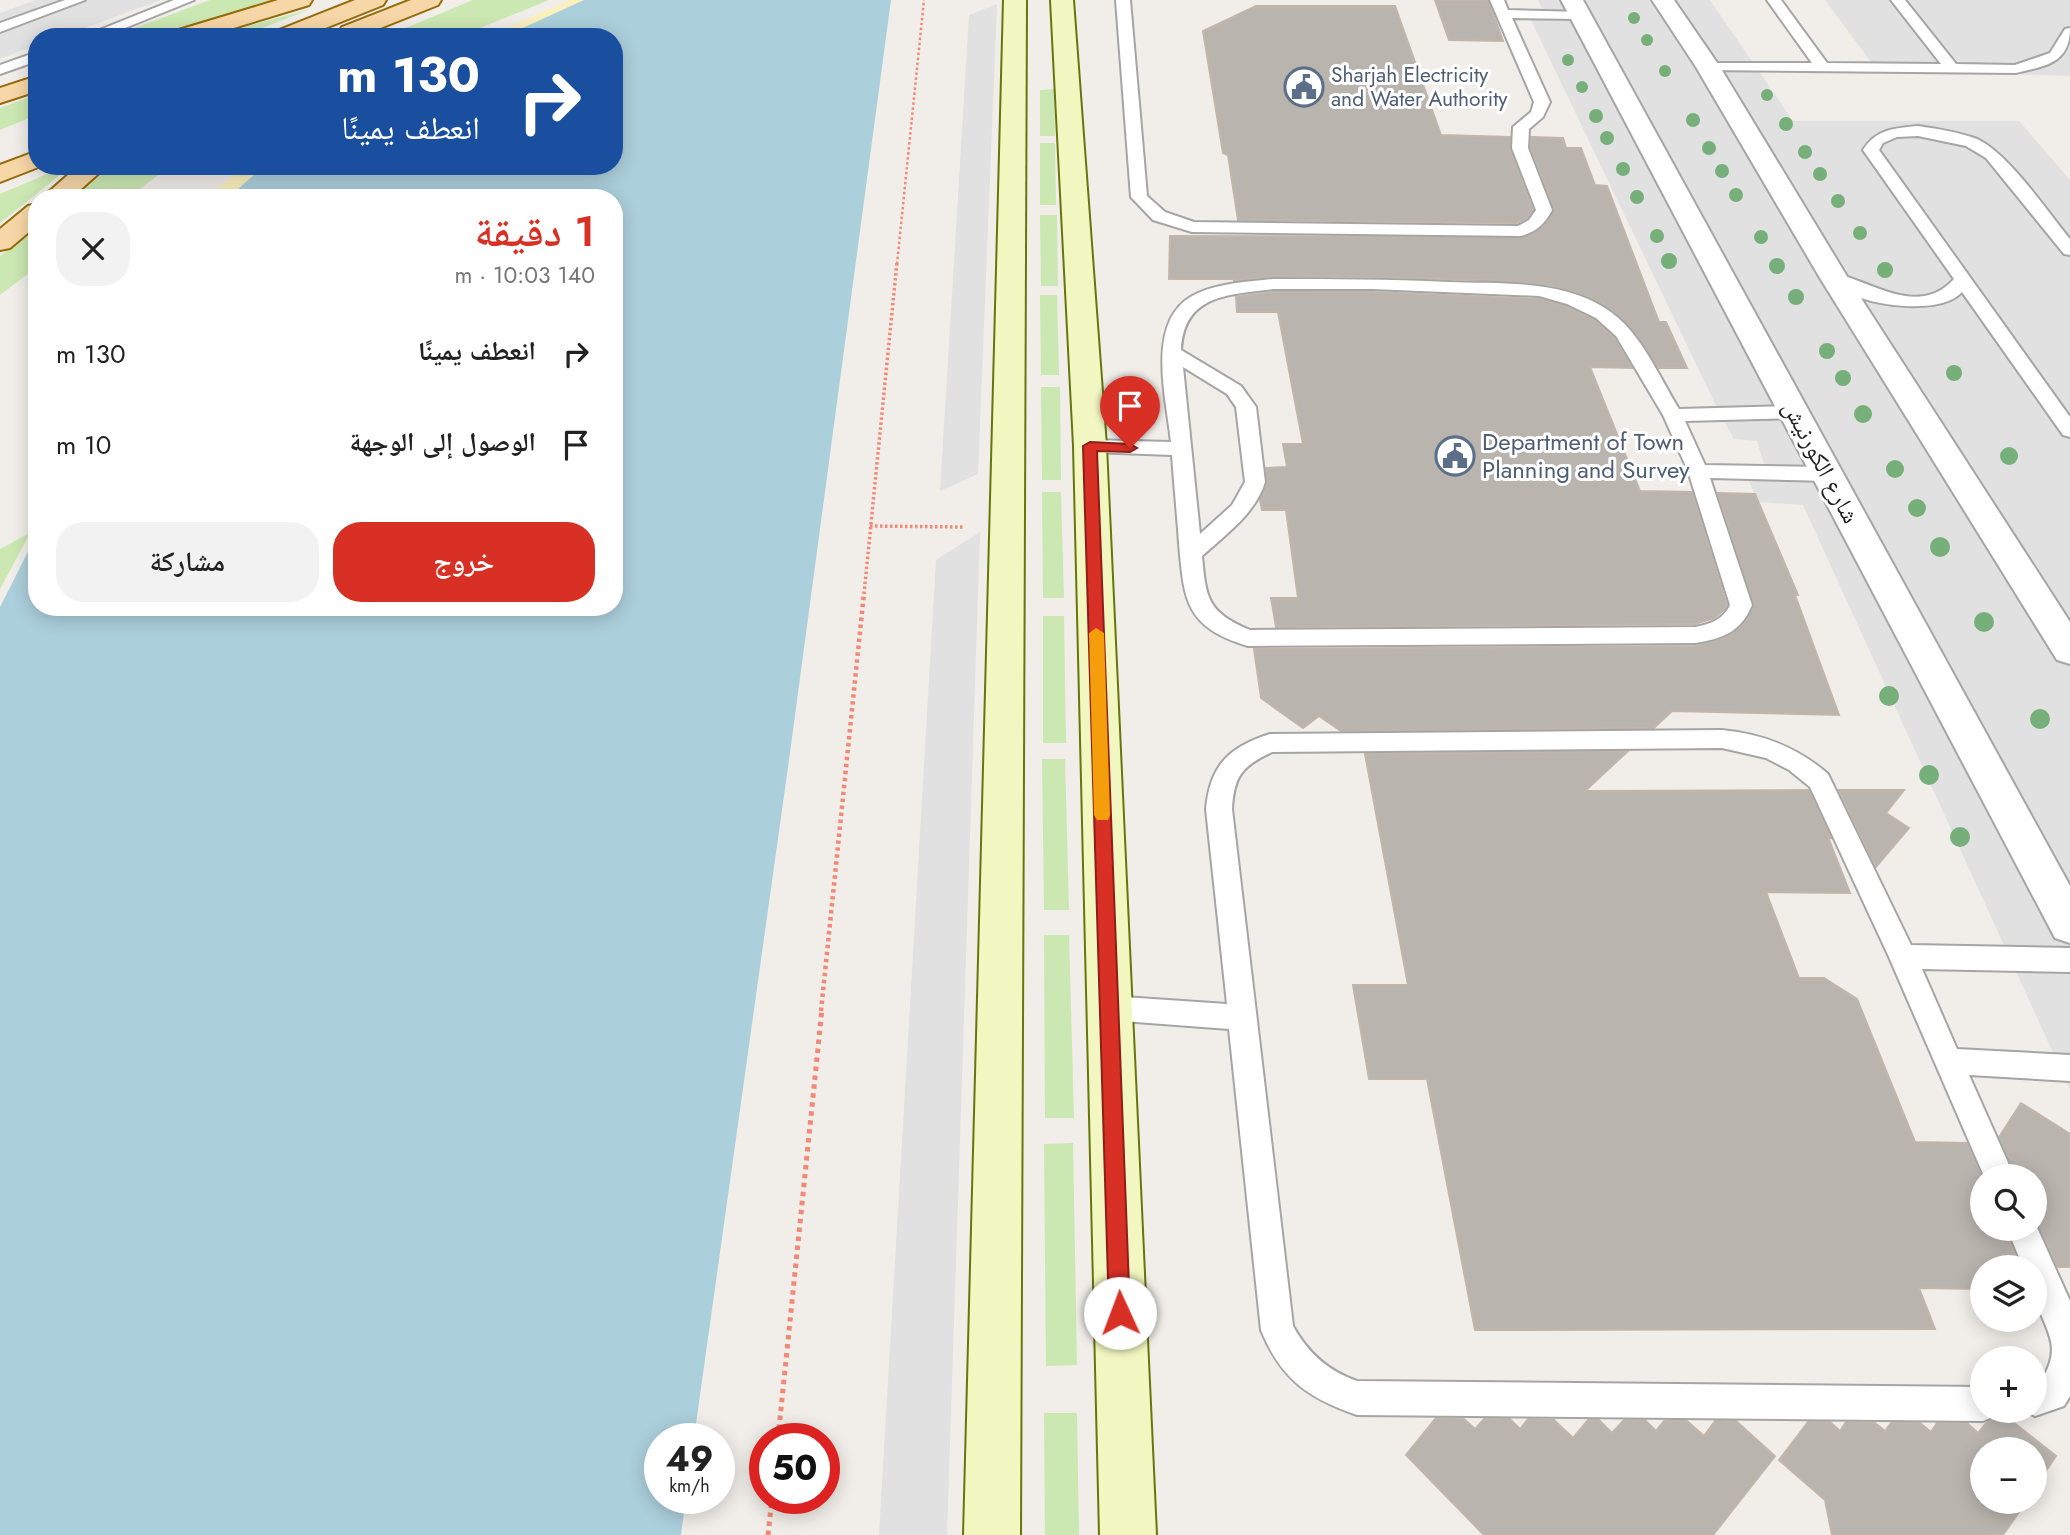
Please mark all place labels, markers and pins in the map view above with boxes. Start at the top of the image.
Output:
place label: Sharjah Electricity and Water Authority [1331,60,1508,114]
public building icon: Sharjah Electricity and Water Authority [1283,66,1325,108]
pin [1100,376,1160,448]
place label: Department of Town Planning and Survey [1482,424,1690,487]
public building icon: Department of Town Planning and Survey [1434,435,1476,477]

